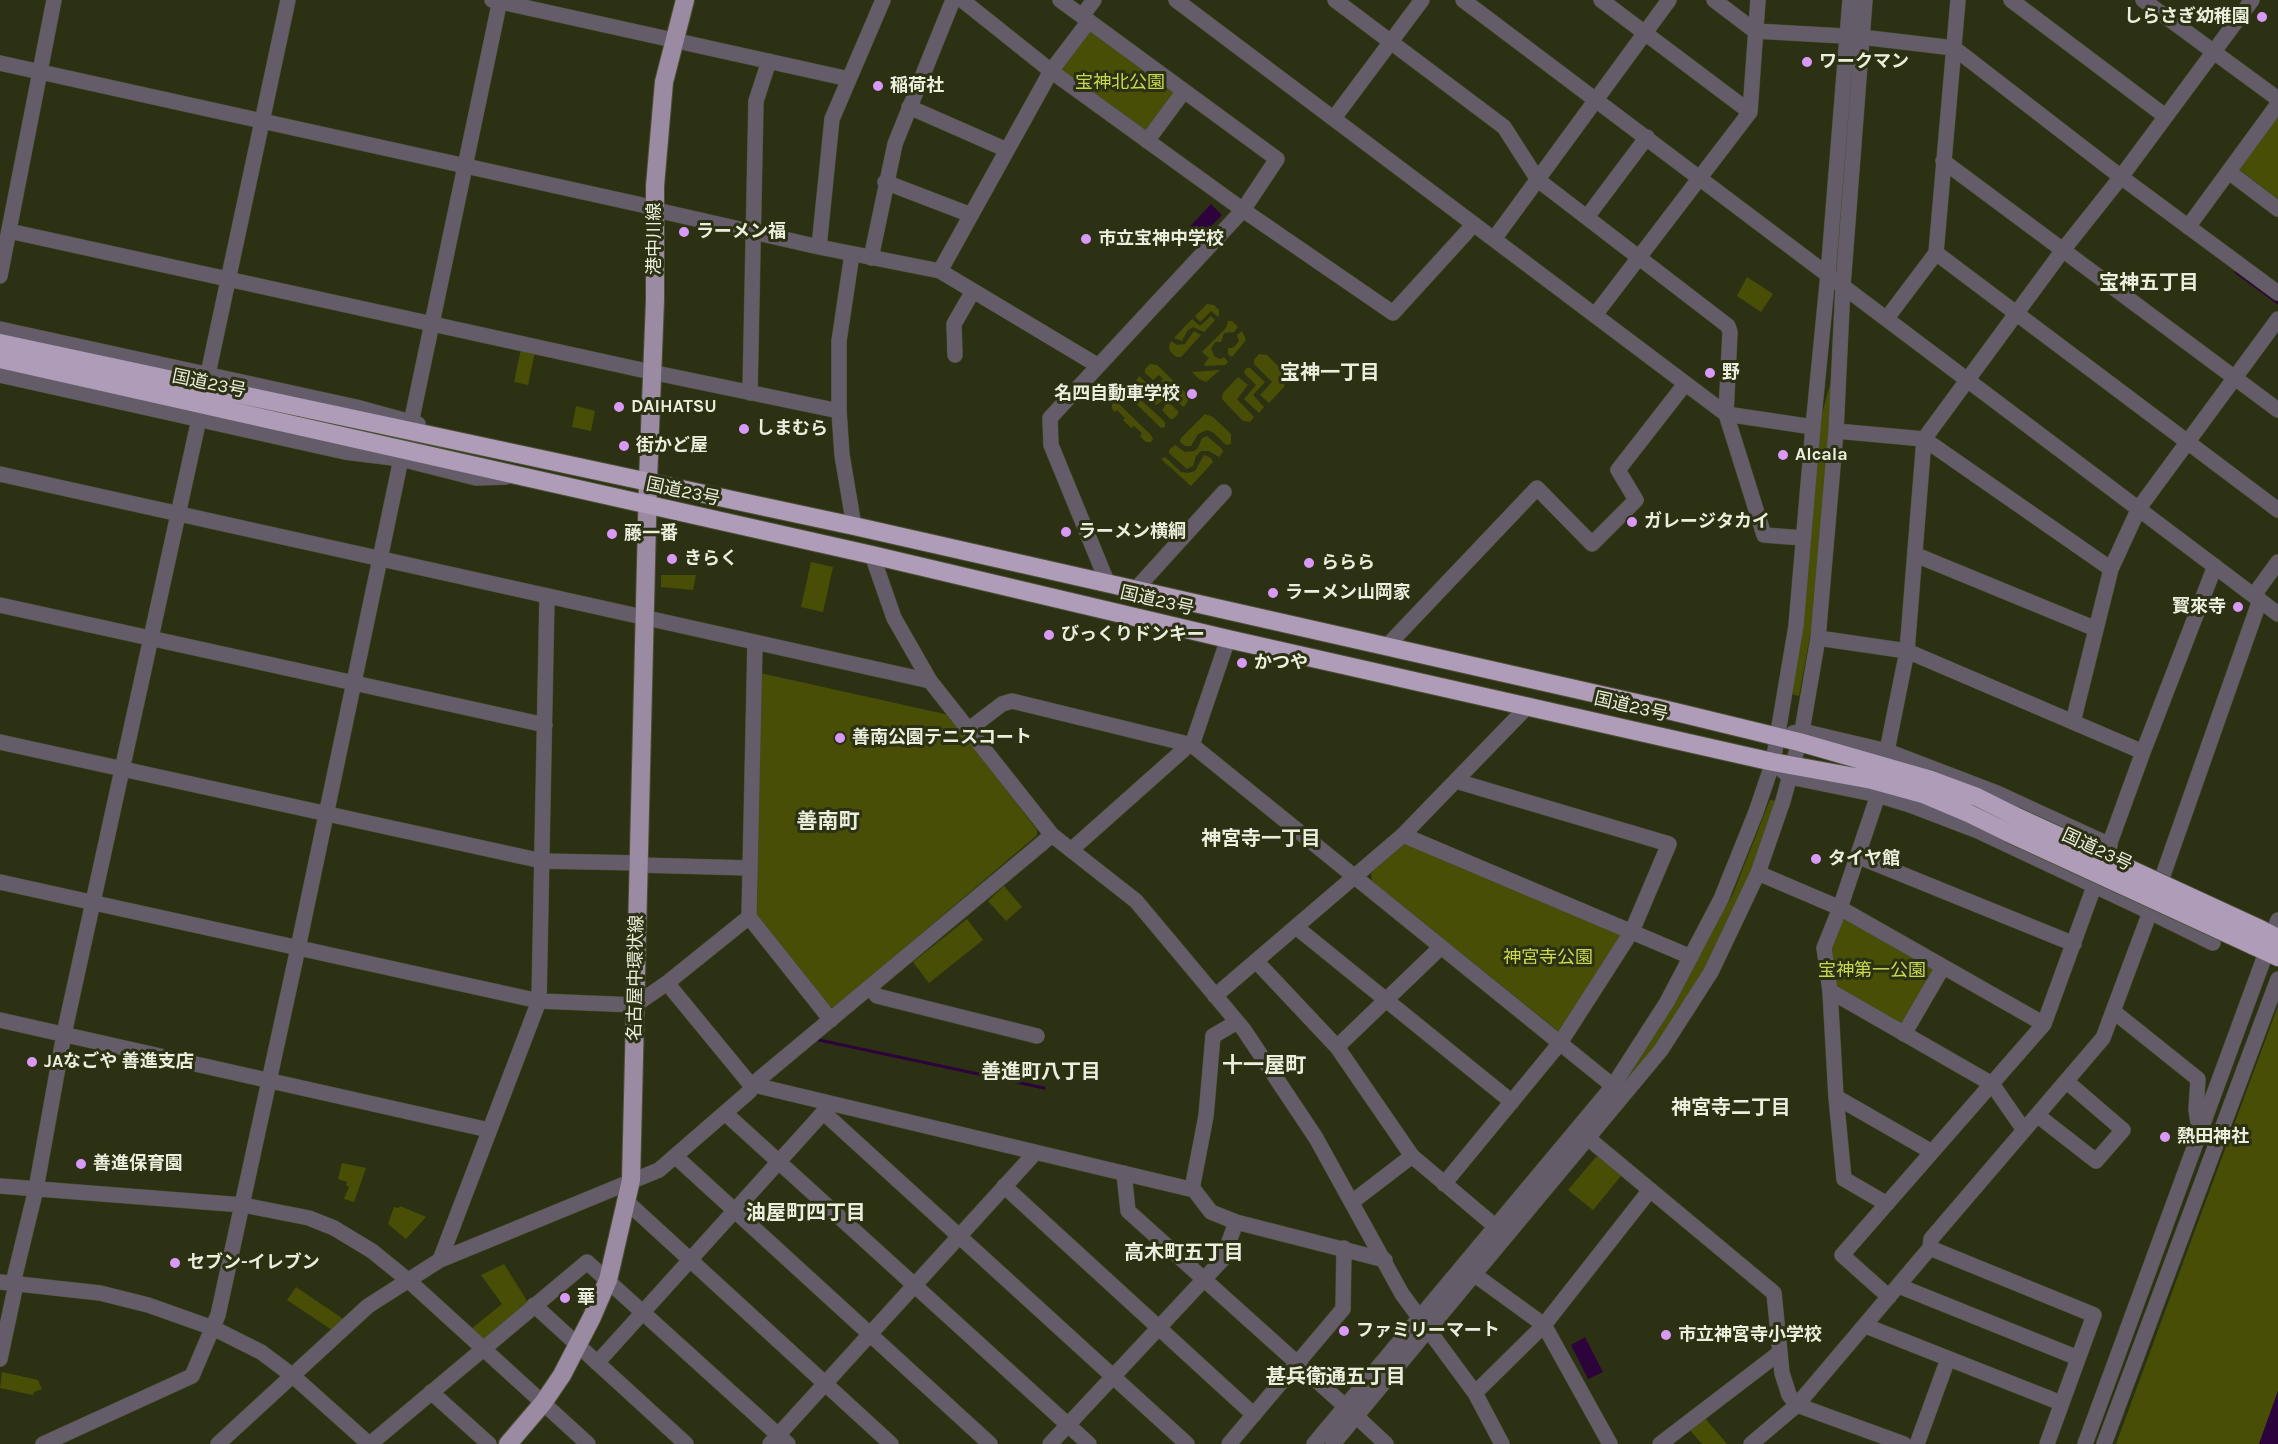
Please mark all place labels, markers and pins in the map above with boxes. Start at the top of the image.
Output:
place label: しらさぎ幼稚園 [2124,6,2250,28]
marker: しらさぎ幼稚園 [2255,10,2269,24]
place label: ワークマン [1819,51,1909,73]
marker: ワークマン [1800,55,1814,69]
place label: 稲荷社 [890,75,944,97]
marker: 稲荷社 [871,79,885,93]
place label: ラーメン福 [696,221,786,243]
marker: ラーメン福 [677,225,691,239]
place label: 市立宝神中学校 [1098,228,1224,250]
marker: 市立宝神中学校 [1079,232,1093,246]
place label: 野 [1722,362,1740,384]
marker: 野 [1703,366,1717,380]
place label: 名四自動車学校 [1054,383,1180,405]
marker: 名四自動車学校 [1185,387,1199,401]
place label: DAIHATSU [631,396,717,418]
marker: DAIHATSU [612,400,626,414]
place label: しまむら [756,418,828,440]
marker: しまむら [737,422,751,436]
place label: 街かど屋 [636,435,708,457]
marker: 街かど屋 [617,439,631,453]
place label: Alcala [1795,444,1848,466]
marker: Alcala [1776,448,1790,462]
place label: ガレージタカイ [1644,511,1770,533]
marker: ガレージタカイ [1625,515,1639,529]
place label: ラーメン横綱 [1078,521,1186,543]
place label: 藤一番 [624,523,678,545]
marker: ラーメン横綱 [1059,525,1073,539]
marker: 藤一番 [605,527,619,541]
place label: きらく [684,548,738,570]
marker: きらく [665,552,679,566]
place label: ららら [1321,552,1375,574]
marker: ららら [1302,556,1316,570]
place label: ラーメン山岡家 [1285,582,1411,604]
marker: ラーメン山岡家 [1266,586,1280,600]
place label: 寳來寺 [2172,596,2226,618]
marker: 寳來寺 [2231,600,2245,614]
place label: びっくりドンキー [1061,624,1205,646]
marker: びっくりドンキー [1042,628,1056,642]
place label: かつや [1254,652,1308,674]
marker: かつや [1235,656,1249,670]
place label: 善南公園テニスコート [852,727,1032,749]
marker: 善南公園テニスコート [833,731,847,745]
place label: タイヤ館 [1828,848,1900,870]
marker: タイヤ館 [1809,852,1823,866]
place label: JAなごや 善進支店 [44,1051,194,1073]
marker: JAなごや 善進支店 [25,1055,39,1069]
place label: 熱田神社 [2177,1126,2249,1148]
marker: 熱田神社 [2158,1130,2172,1144]
place label: 善進保育園 [93,1153,183,1175]
marker: 善進保育園 [74,1157,88,1171]
place label: セブン-イレブン [187,1252,320,1274]
marker: セブン-イレブン [168,1256,182,1270]
place label: 華 [577,1287,595,1309]
marker: 華 [558,1291,572,1305]
place label: ファミリーマート [1356,1320,1500,1342]
marker: ファミリーマート [1337,1324,1351,1338]
place label: 市立神宮寺小学校 [1678,1324,1822,1346]
marker: 市立神宮寺小学校 [1659,1328,1673,1342]

